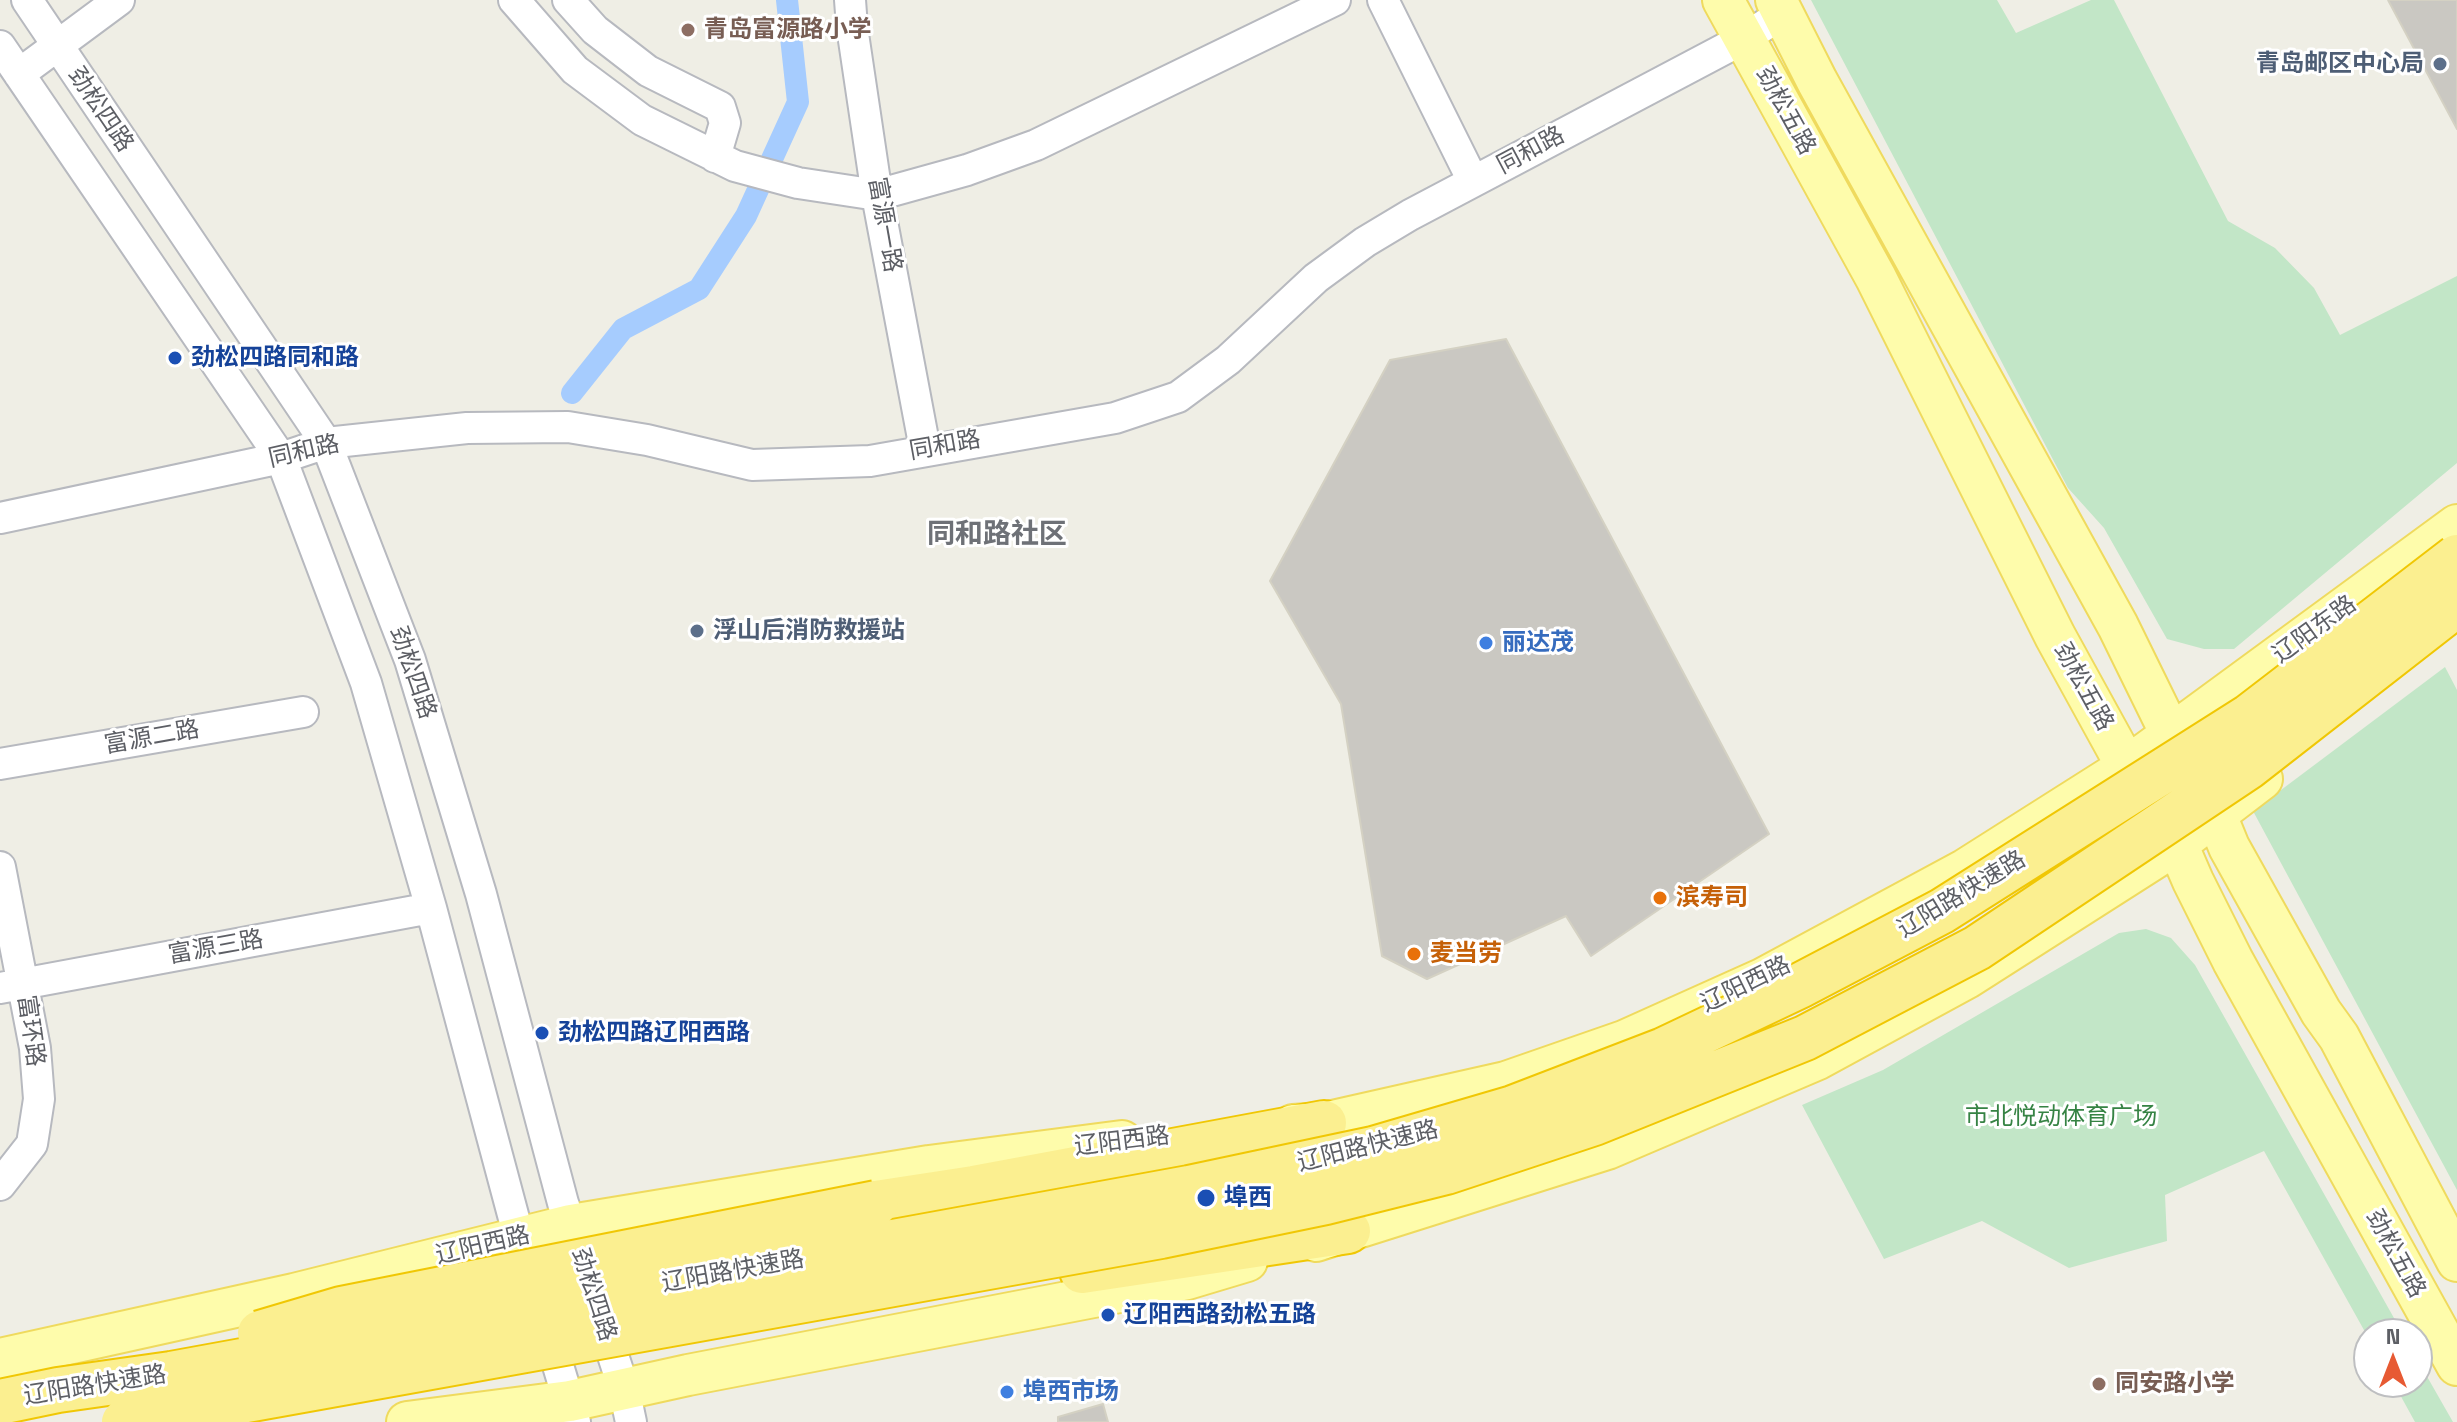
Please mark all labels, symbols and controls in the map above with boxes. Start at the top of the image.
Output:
place label: 青岛富源路小学 [704,16,872,44]
marker: 青岛富源路小学 [679,21,697,39]
place label: 青岛邮区中心局 [2256,50,2424,78]
marker: 青岛邮区中心局 [2431,55,2449,73]
street label: 劲松四路 [61,62,139,158]
street label: 劲松五路 [1749,62,1821,160]
street label: 同和路 [1492,121,1570,181]
street label: 富源一路 [861,175,907,275]
place label: 劲松四路同和路 [191,344,359,372]
marker: 劲松四路同和路 [166,349,184,367]
street label: 同和路 [907,426,983,466]
street label: 同和路 [266,430,342,474]
district label: 同和路社区 [927,518,1067,552]
street label: 辽阳东路 [2268,590,2362,670]
place label: 浮山后消防救援站 [713,617,905,645]
marker: 浮山后消防救援站 [688,622,706,640]
street label: 劲松四路 [383,623,441,723]
place label: 丽达茂 [1502,629,1574,657]
marker: 丽达茂 [1477,634,1495,652]
street label: 劲松五路 [2047,638,2119,736]
street label: 富源二路 [102,715,202,761]
street label: 辽阳路快速路 [1893,846,2031,944]
place label: 滨寿司 [1676,884,1748,912]
marker: 滨寿司 [1651,889,1669,907]
street label: 富源三路 [166,925,266,971]
place label: 麦当劳 [1430,940,1502,968]
marker: 麦当劳 [1405,945,1423,963]
street label: 辽阳西路 [1697,951,1795,1019]
street label: 富环路 [11,993,49,1069]
place label: 劲松四路辽阳西路 [558,1019,750,1047]
marker: 劲松四路辽阳西路 [533,1024,551,1042]
park label: 市北悦动体育广场 [1965,1103,2157,1131]
street label: 辽阳路快速路 [1295,1116,1441,1178]
street label: 辽阳西路 [1073,1122,1171,1162]
place label: 埠西 [1224,1184,1272,1212]
marker: 埠西 [1195,1187,1217,1209]
street label: 劲松五路 [2359,1205,2431,1303]
street label: 辽阳西路 [433,1221,533,1271]
street label: 劲松四路 [564,1245,622,1345]
street label: 辽阳路快速路 [660,1245,806,1299]
place label: 辽阳西路劲松五路 [1124,1301,1316,1329]
marker: 辽阳西路劲松五路 [1099,1306,1117,1324]
north arrow [2353,1318,2433,1398]
text: N [2386,1322,2400,1350]
street label: 辽阳路快速路 [22,1361,168,1411]
place label: 同安路小学 [2115,1370,2235,1398]
marker: 同安路小学 [2090,1375,2108,1393]
place label: 埠西市场 [1023,1378,1119,1406]
marker: 埠西市场 [998,1383,1016,1401]

